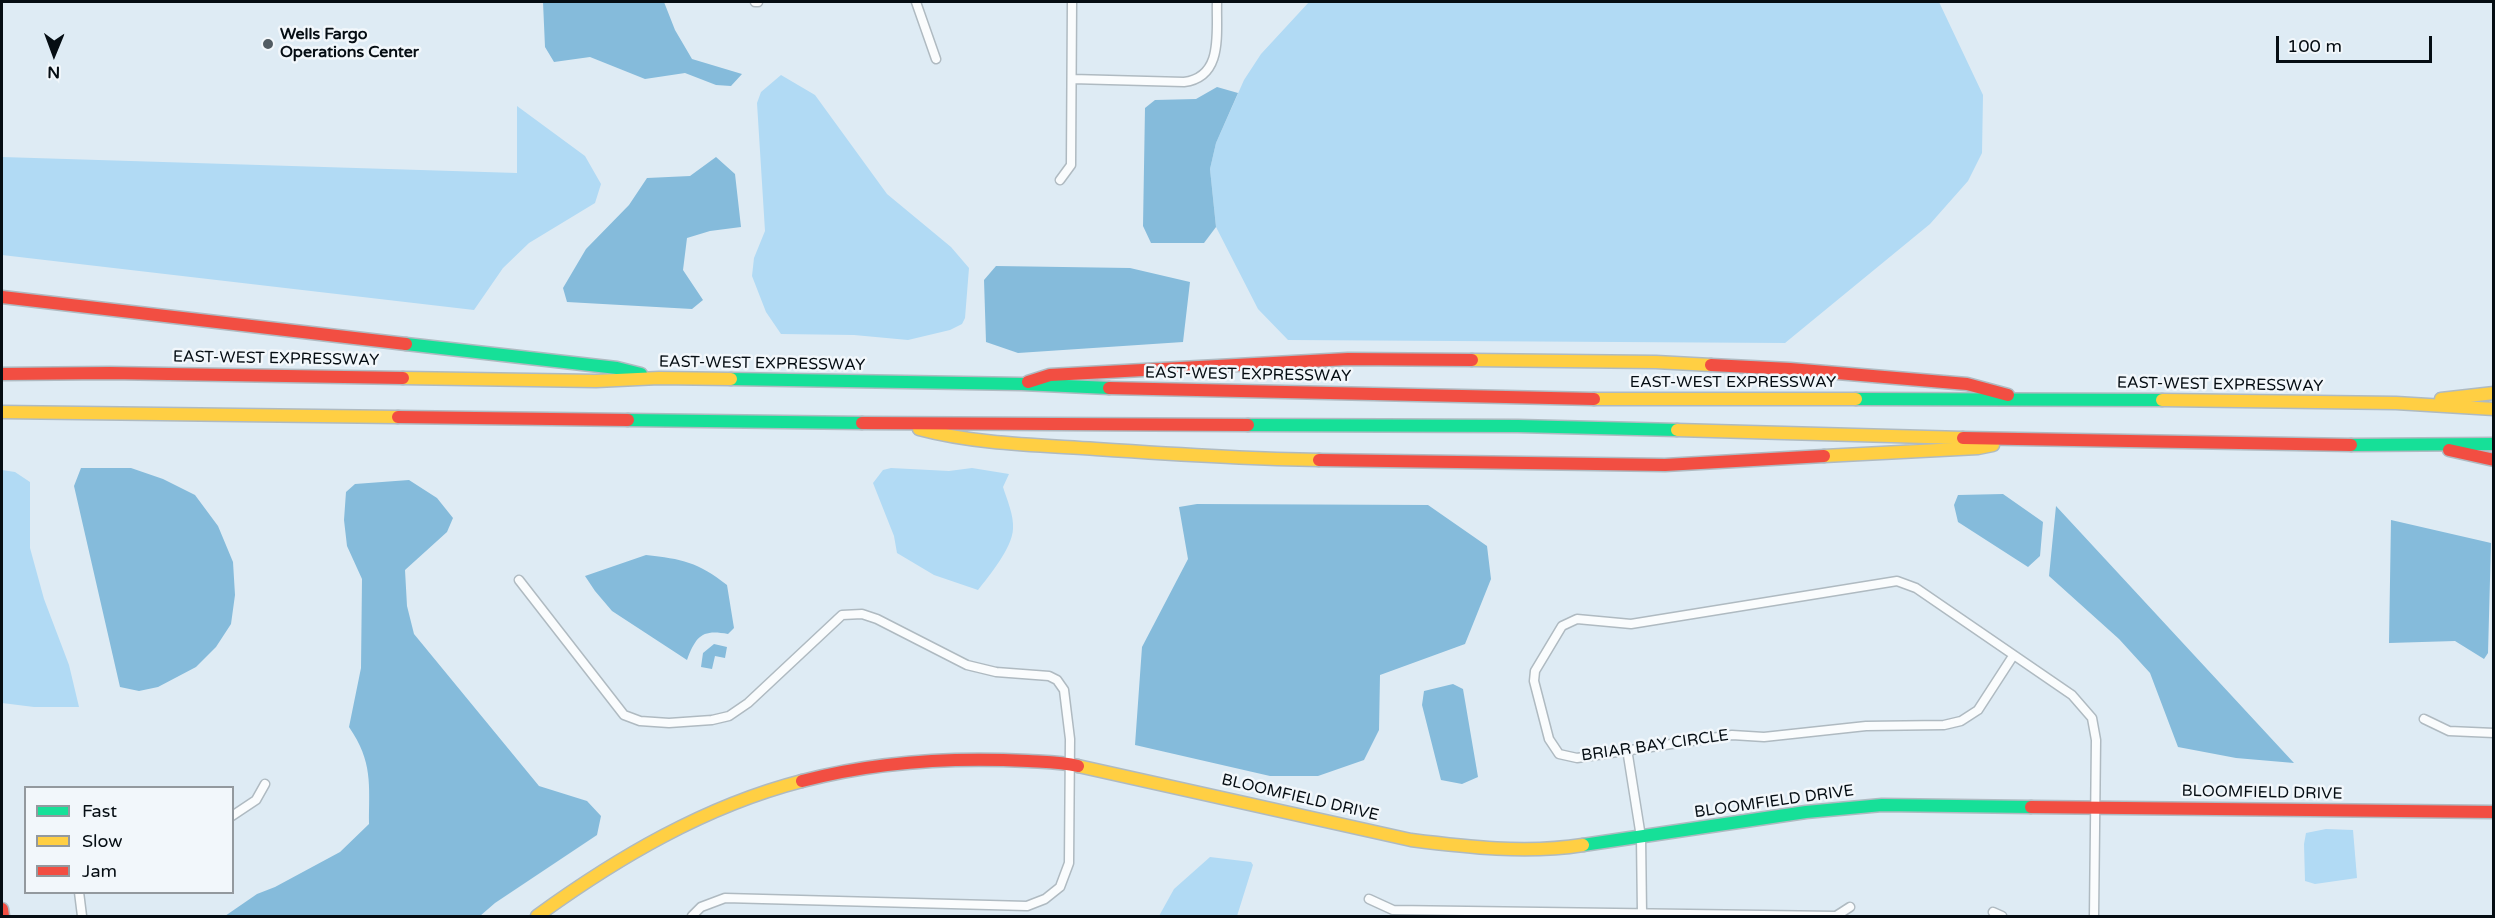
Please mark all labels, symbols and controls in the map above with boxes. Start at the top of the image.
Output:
north arrow [24,24,84,84]
scale bar [2279,24,2435,62]
place label: Wells Fargo Operations Center [280,25,419,63]
text: 100 m [2287,35,2342,57]
marker: Wells Fargo Operations Center [261,37,275,51]
text: N [47,62,60,82]
street label: EAST-WEST EXPRESSWAY [173,348,379,370]
street label: EAST-WEST EXPRESSWAY [659,353,865,375]
street label: EAST-WEST EXPRESSWAY [1145,364,1351,386]
street label: EAST-WEST EXPRESSWAY [1630,373,1836,393]
street label: EAST-WEST EXPRESSWAY [2117,374,2323,396]
street label: BRIAR BAY CIRCLE [1580,726,1730,766]
street label: BLOOMFIELD DRIVE [1219,771,1381,825]
street label: BLOOMFIELD DRIVE [1693,781,1855,823]
street label: BLOOMFIELD DRIVE [2181,782,2343,804]
legend [24,786,234,894]
text: Fast [82,800,117,822]
text: Slow [82,830,123,852]
text: Jam [82,860,117,882]

